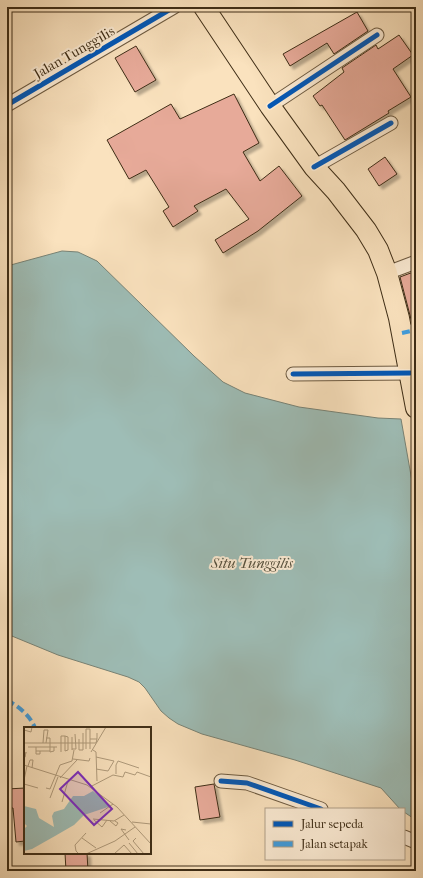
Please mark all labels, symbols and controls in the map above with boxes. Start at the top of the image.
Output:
street label: Jalan Tunggilis [30,22,118,83]
water label: Situ Tunggilis [210,554,293,572]
inset map [24,727,151,854]
legend [265,808,405,860]
text: Jalur sepeda [300,817,364,831]
text: Jalan setapak [300,837,368,851]

